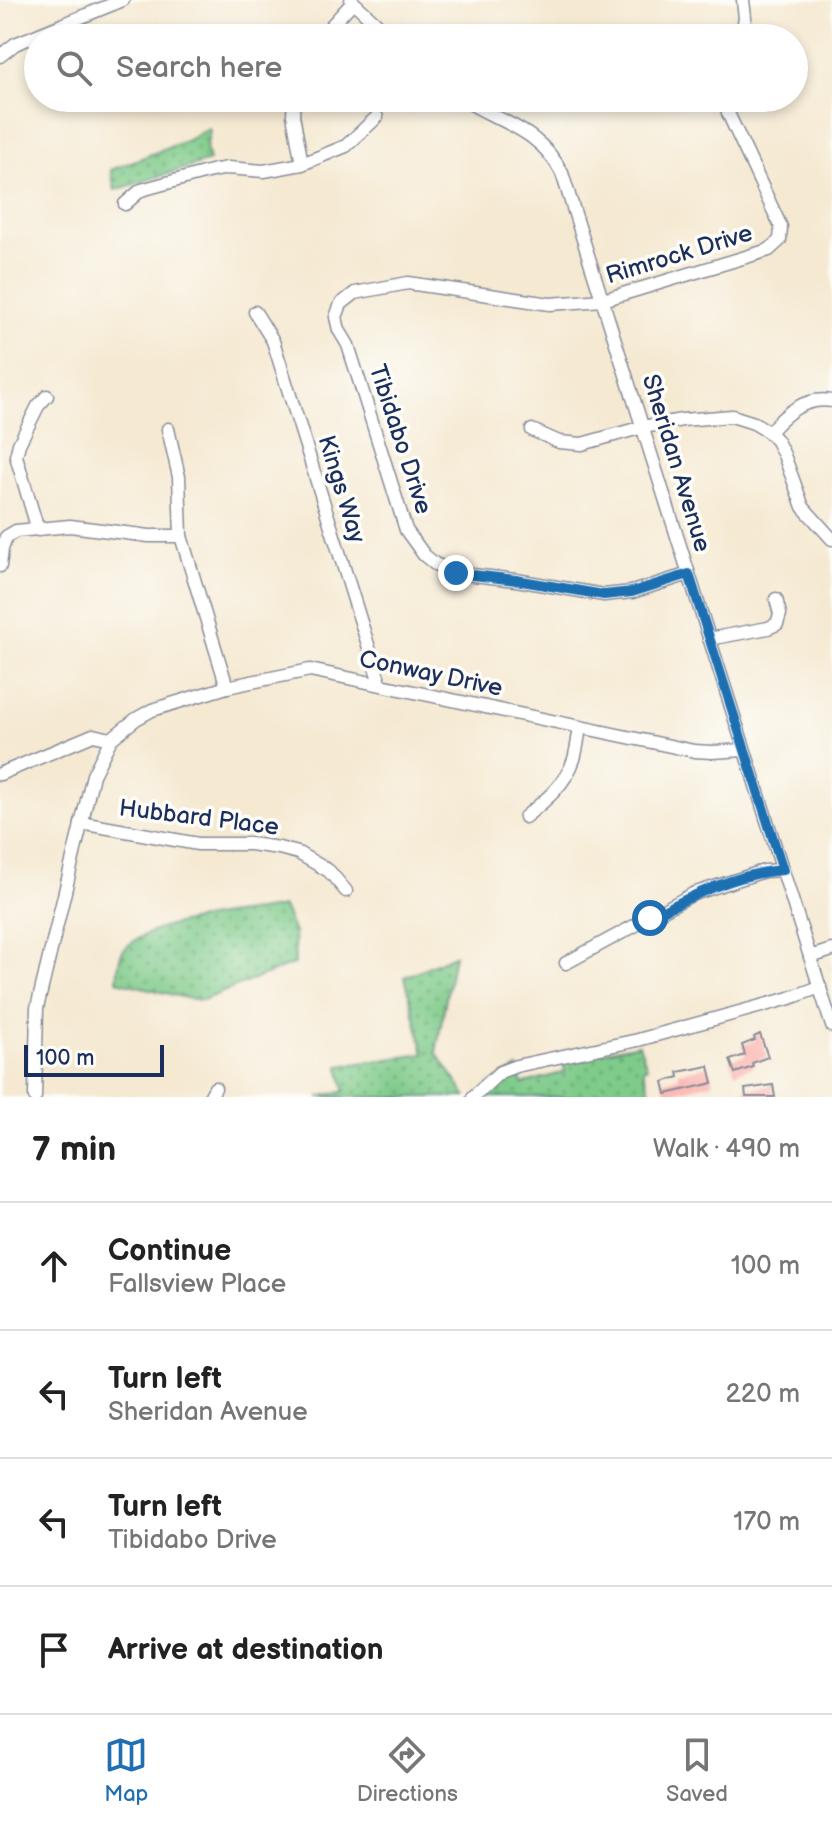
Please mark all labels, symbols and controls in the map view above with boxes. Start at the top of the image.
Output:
search box [24,24,808,112]
icon: search [52,46,96,90]
text: Search here [116,50,282,86]
street label: Rimrock Drive [602,218,756,291]
street label: Tibidabo Drive [363,361,438,518]
street label: Sheridan Avenue [636,371,717,555]
street label: Kings Way [311,432,372,547]
route end [438,555,474,591]
street label: Conway Drive [357,644,505,703]
street label: Hubbard Place [117,793,281,842]
route start [632,900,668,936]
scale bar [24,1041,164,1077]
text: 100 m [36,1045,95,1072]
text: 7 min [32,1129,116,1170]
text: Walk · 490 m [653,1134,800,1165]
text: Continue [108,1233,231,1269]
icon: ahead [32,1244,76,1288]
text: 100 m [731,1251,800,1282]
text: Fallsview Place [108,1269,286,1300]
text: Turn left [108,1361,222,1397]
icon: left [32,1372,76,1416]
text: 220 m [726,1379,800,1410]
text: Sheridan Avenue [108,1397,308,1428]
text: Turn left [108,1489,222,1525]
icon: left [32,1500,76,1544]
text: 170 m [733,1507,800,1538]
text: Tibidabo Drive [108,1525,277,1556]
icon: arrive [32,1628,76,1672]
text: Arrive at destination [108,1632,384,1668]
tab: Map [104,1733,148,1808]
tab: Directions [357,1733,458,1808]
tab: Saved [666,1733,728,1808]

